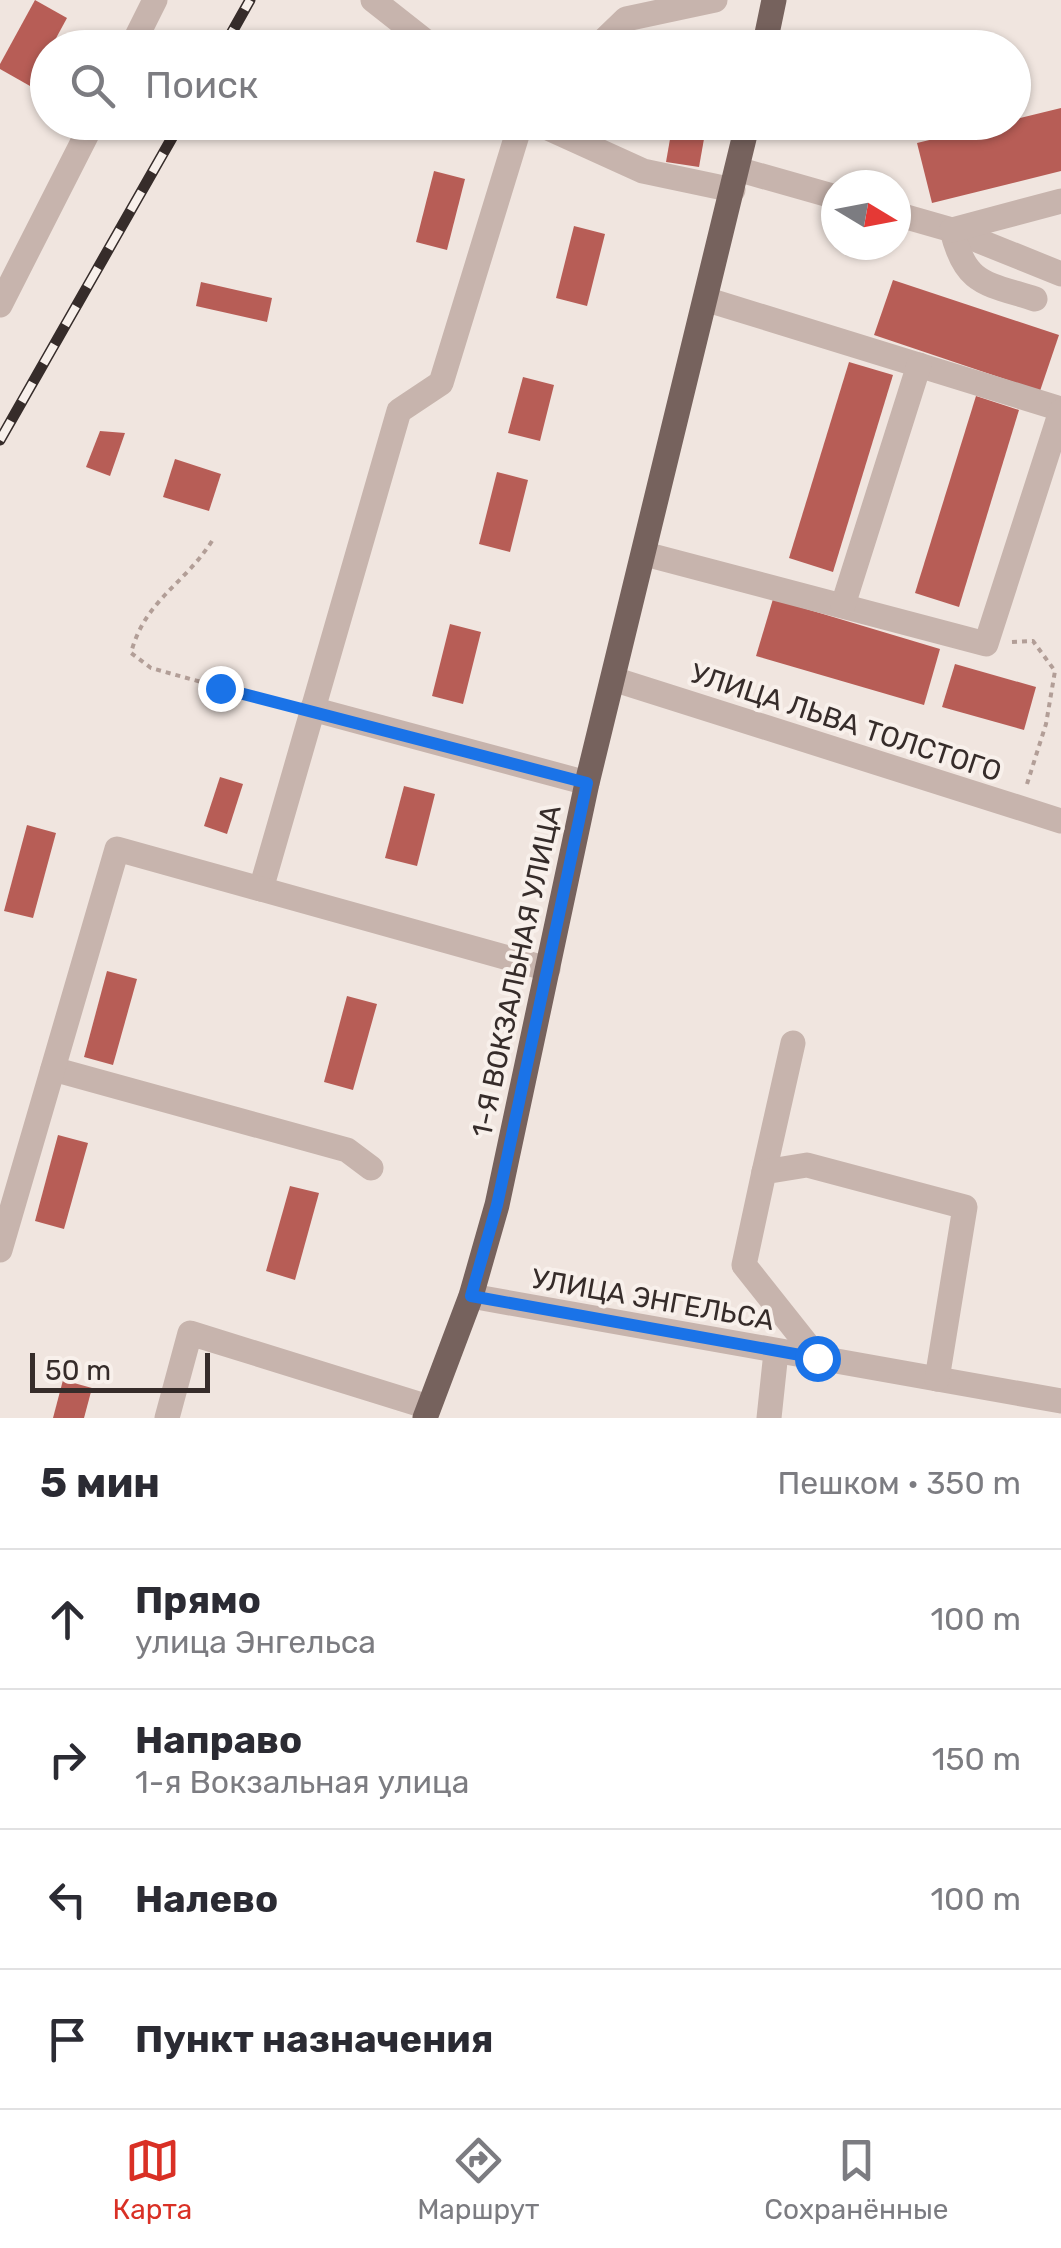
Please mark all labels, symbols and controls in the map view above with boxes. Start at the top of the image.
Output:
search box [30,30,1031,140]
icon: search [65,58,120,113]
text: Поиск [145,62,258,108]
north arrow [821,170,911,260]
street label: УЛИЦА ЛЬВА ТОЛСТОГО [686,657,1005,788]
route end [198,666,244,712]
street label: 1-Я ВОКЗАЛЬНАЯ УЛИЦА [465,802,568,1140]
street label: УЛИЦА ЭНГЕЛЬСА [529,1262,777,1337]
route start [795,1336,841,1382]
scale bar [30,1348,210,1392]
text: 50 m [45,1354,111,1387]
text: 5 мин [40,1458,160,1508]
text: Пешком · 350 m [777,1464,1021,1502]
text: Прямо [135,1577,261,1623]
icon: ahead [40,1592,95,1647]
text: 100 m [930,1600,1021,1638]
text: улица Энгельса [135,1623,376,1661]
text: Направо [135,1717,302,1763]
icon: right [40,1732,95,1787]
text: 150 m [932,1740,1021,1778]
text: 1-я Вокзальная улица [135,1763,469,1801]
icon: left [40,1872,95,1927]
text: Налево [135,1876,278,1922]
text: 100 m [930,1880,1021,1918]
icon: arrive [40,2012,95,2067]
text: Пункт назначения [135,2016,494,2062]
tab: Карта [112,2133,192,2226]
tab: Маршрут [417,2133,539,2226]
tab: Сохранённые [764,2133,949,2226]

